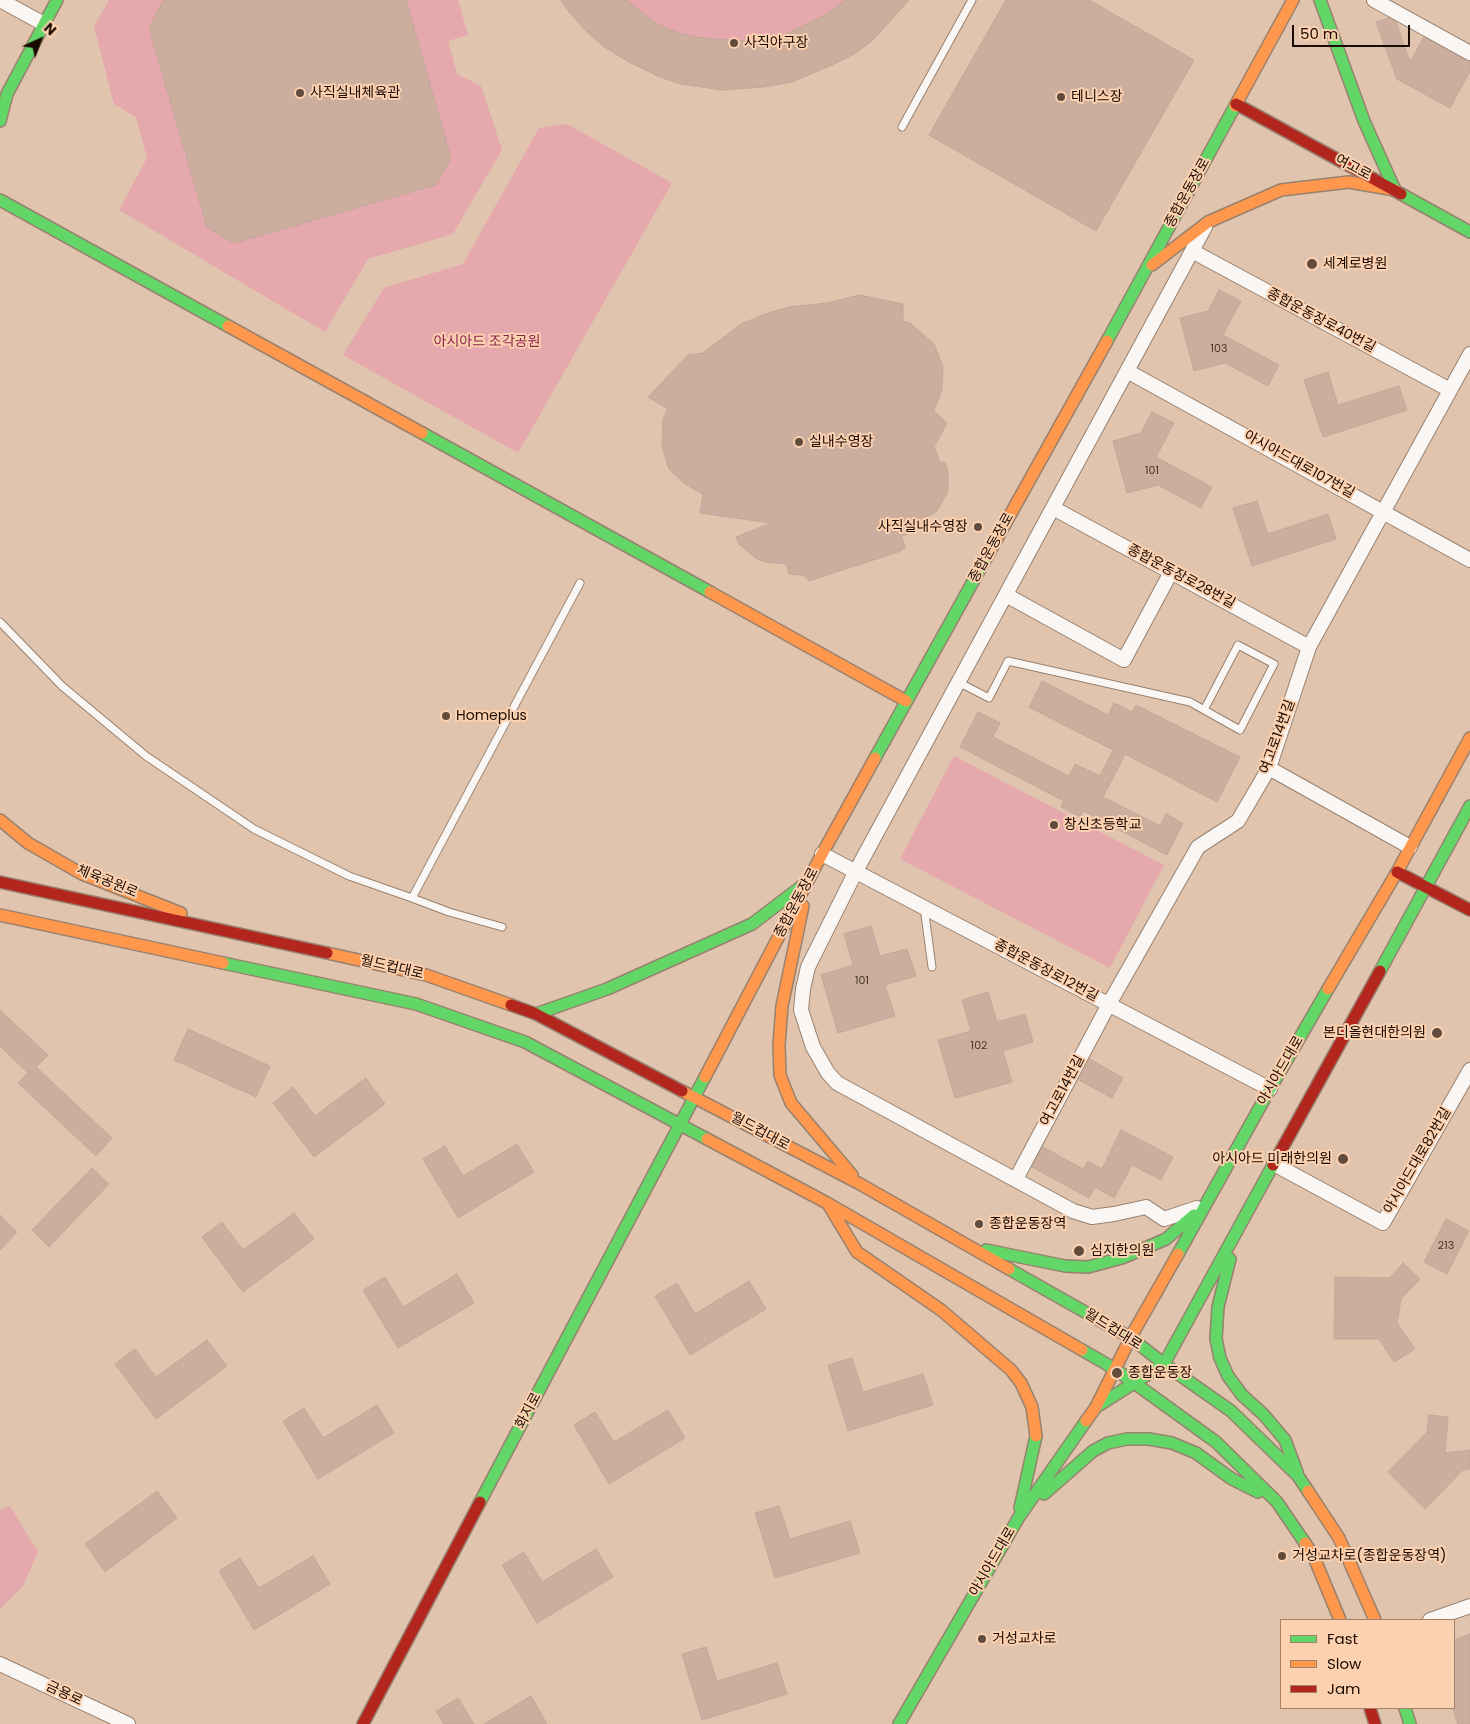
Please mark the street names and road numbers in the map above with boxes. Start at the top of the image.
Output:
street label: 여고로 [1332,152,1374,184]
street label: 종합운동장로 [1162,155,1214,231]
street label: 종합운동장로40번길 [1264,285,1378,357]
street label: 아시아드대로107번길 [1241,428,1357,502]
street label: 종합운동장로 [966,510,1018,586]
street label: 종합운동장로28번길 [1124,541,1238,613]
street label: 여고로14번길 [1257,698,1299,776]
street label: 체육공원로 [74,862,140,902]
street label: 종합운동장로 [771,865,823,941]
street label: 종합운동장로12번길 [991,936,1101,1006]
street label: 월드컵대로 [359,953,425,983]
street label: 아시아드대로 [1254,1033,1308,1109]
street label: 여고로14번길 [1037,1053,1089,1129]
street label: 아시아드대로82번길 [1381,1105,1455,1217]
street label: 월드컵대로 [728,1109,792,1155]
street label: 월드컵대로 [1081,1306,1145,1354]
street label: 화지로 [513,1390,545,1432]
street label: 아시아드대로 [966,1524,1020,1600]
street label: 금용로 [43,1678,85,1710]

